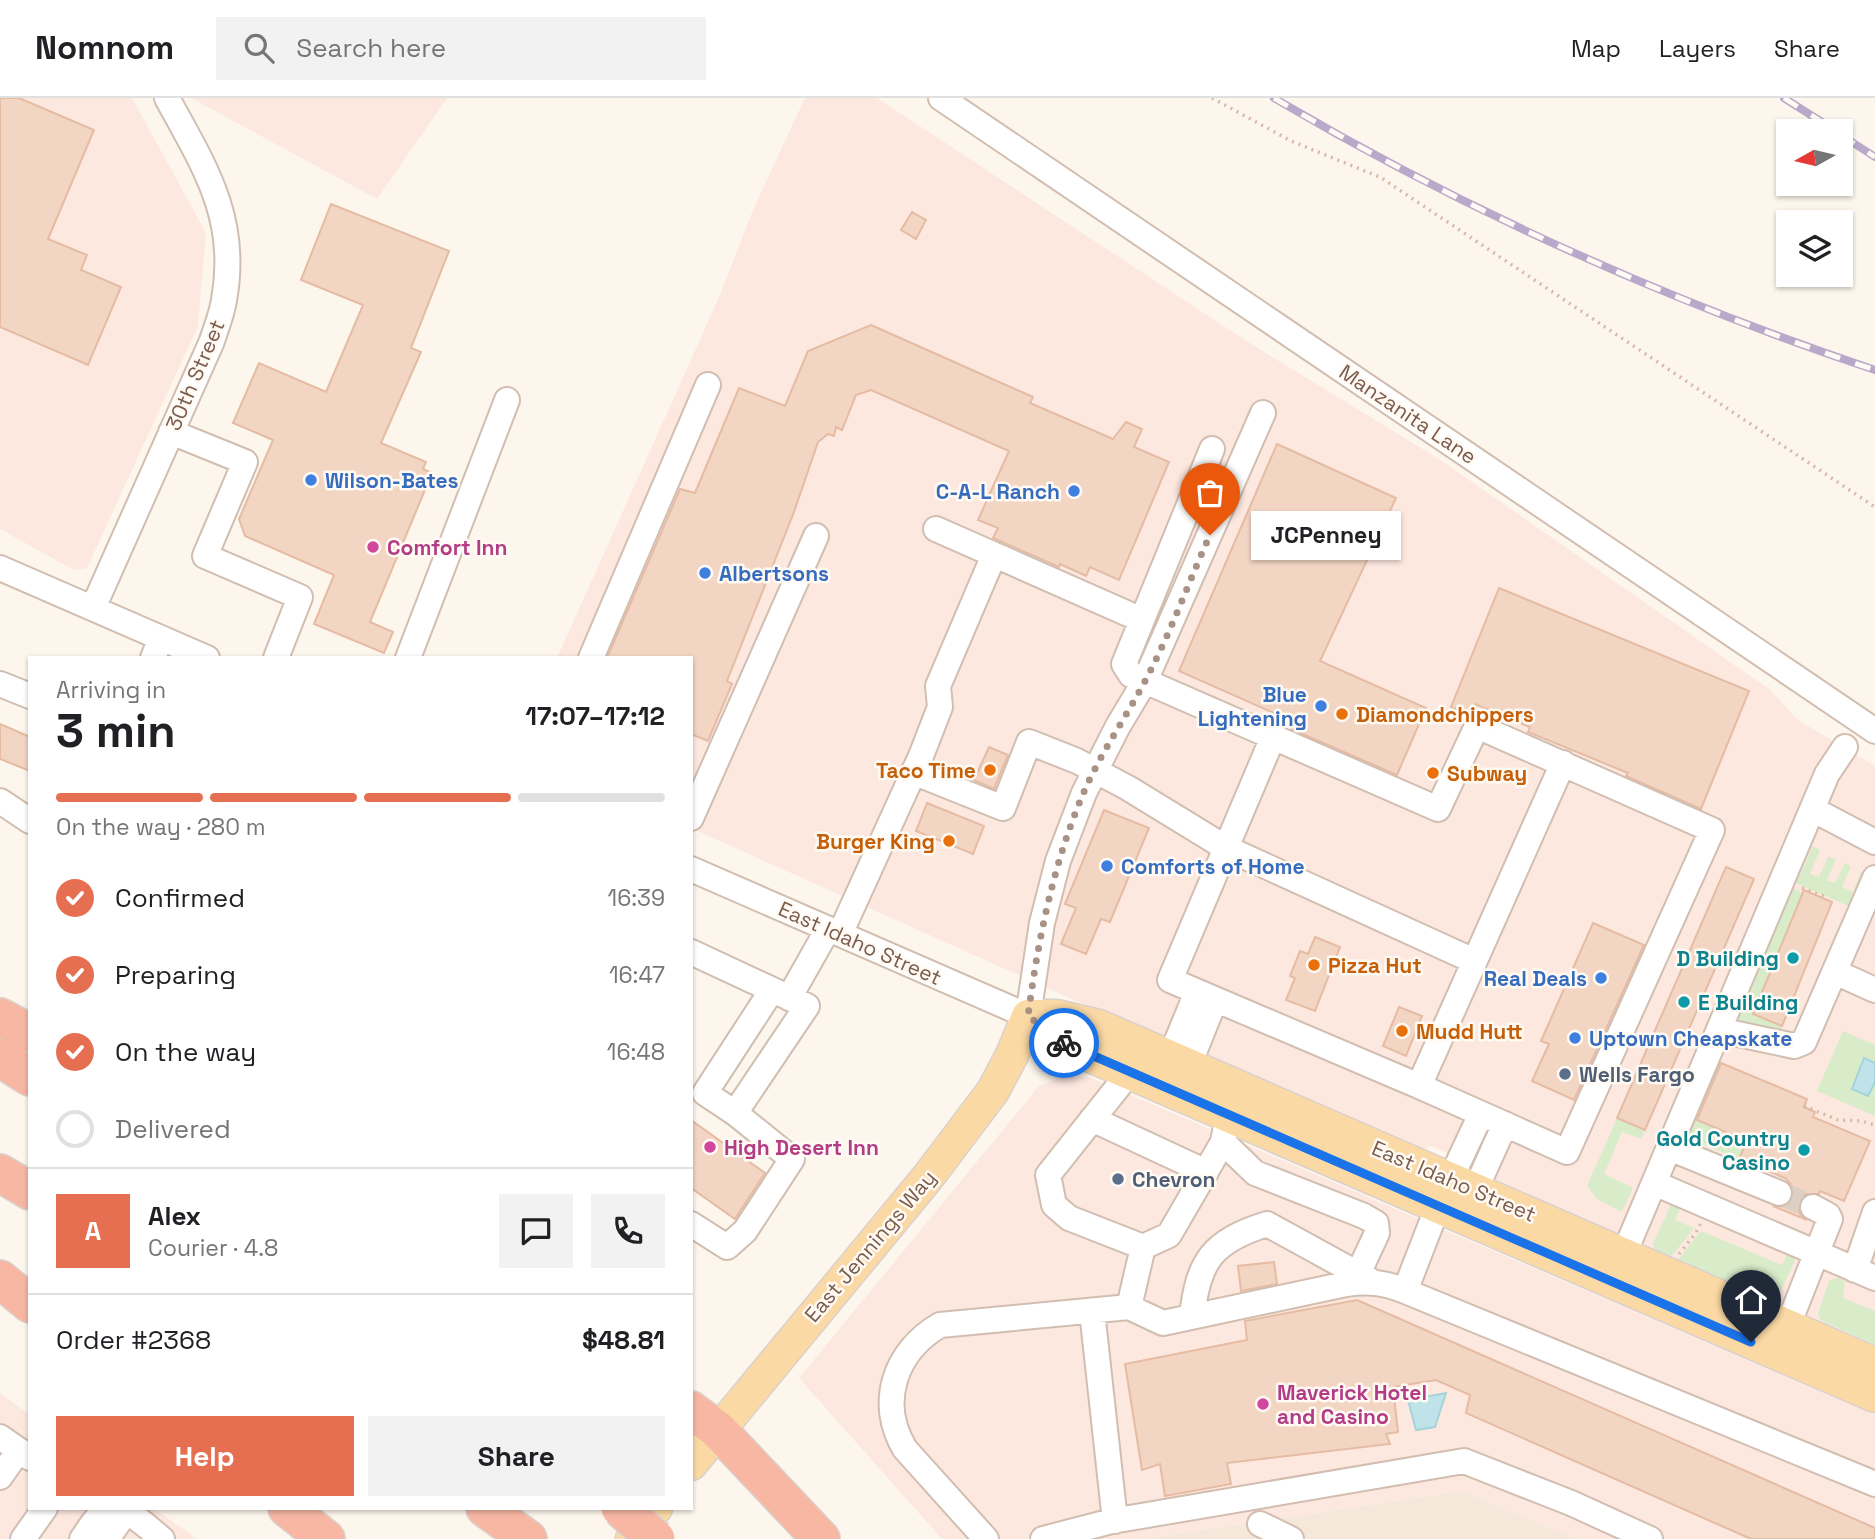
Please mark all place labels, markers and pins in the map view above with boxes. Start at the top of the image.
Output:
pin [1180,463,1240,535]
place label: Wilson-Bates [325,467,459,494]
marker: Wilson-Bates [303,472,319,488]
place label: C-A-L Ranch [936,478,1060,505]
marker: C-A-L Ranch [1066,483,1082,499]
callout: JCPenney [1252,510,1402,560]
place label: Comfort Inn [387,534,507,561]
marker: Comfort Inn [365,539,381,555]
place label: Albertsons [719,560,829,587]
marker: Albertsons [697,565,713,581]
place label: Blue Lightening [1198,681,1307,732]
marker: Blue Lightening [1313,698,1329,714]
place label: Diamondchippers [1356,701,1534,728]
marker: Diamondchippers [1334,706,1350,722]
place label: Taco Time [876,757,976,784]
place label: Subway [1447,760,1527,787]
marker: Taco Time [982,762,998,778]
marker: Subway [1425,765,1441,781]
place label: Burger King [816,828,935,855]
marker: Burger King [941,833,957,849]
place label: Comforts of Home [1121,853,1305,880]
marker: Comforts of Home [1099,858,1115,874]
place label: D Building [1676,945,1779,972]
marker: D Building [1785,950,1801,966]
place label: Pizza Hut [1328,952,1422,979]
marker: Pizza Hut [1306,957,1322,973]
place label: Real Deals [1484,965,1587,992]
marker: Real Deals [1593,970,1609,986]
place label: E Building [1698,989,1798,1016]
marker: E Building [1676,994,1692,1010]
place label: Mudd Hutt [1416,1018,1523,1045]
marker: Mudd Hutt [1394,1023,1410,1039]
place label: Uptown Cheapskate [1589,1025,1792,1052]
marker: Uptown Cheapskate [1567,1030,1583,1046]
place label: Wells Fargo [1579,1061,1695,1088]
marker: Wells Fargo [1557,1066,1573,1082]
place label: Gold Country Casino [1656,1125,1790,1176]
place label: High Desert Inn [724,1134,879,1161]
marker: High Desert Inn [702,1139,718,1155]
marker: Gold Country Casino [1796,1142,1812,1158]
place label: Chevron [1132,1166,1216,1193]
marker: Chevron [1110,1171,1126,1187]
pin [1721,1270,1781,1342]
place label: Maverick Hotel and Casino [1277,1379,1427,1430]
marker: Maverick Hotel and Casino [1255,1396,1271,1412]

